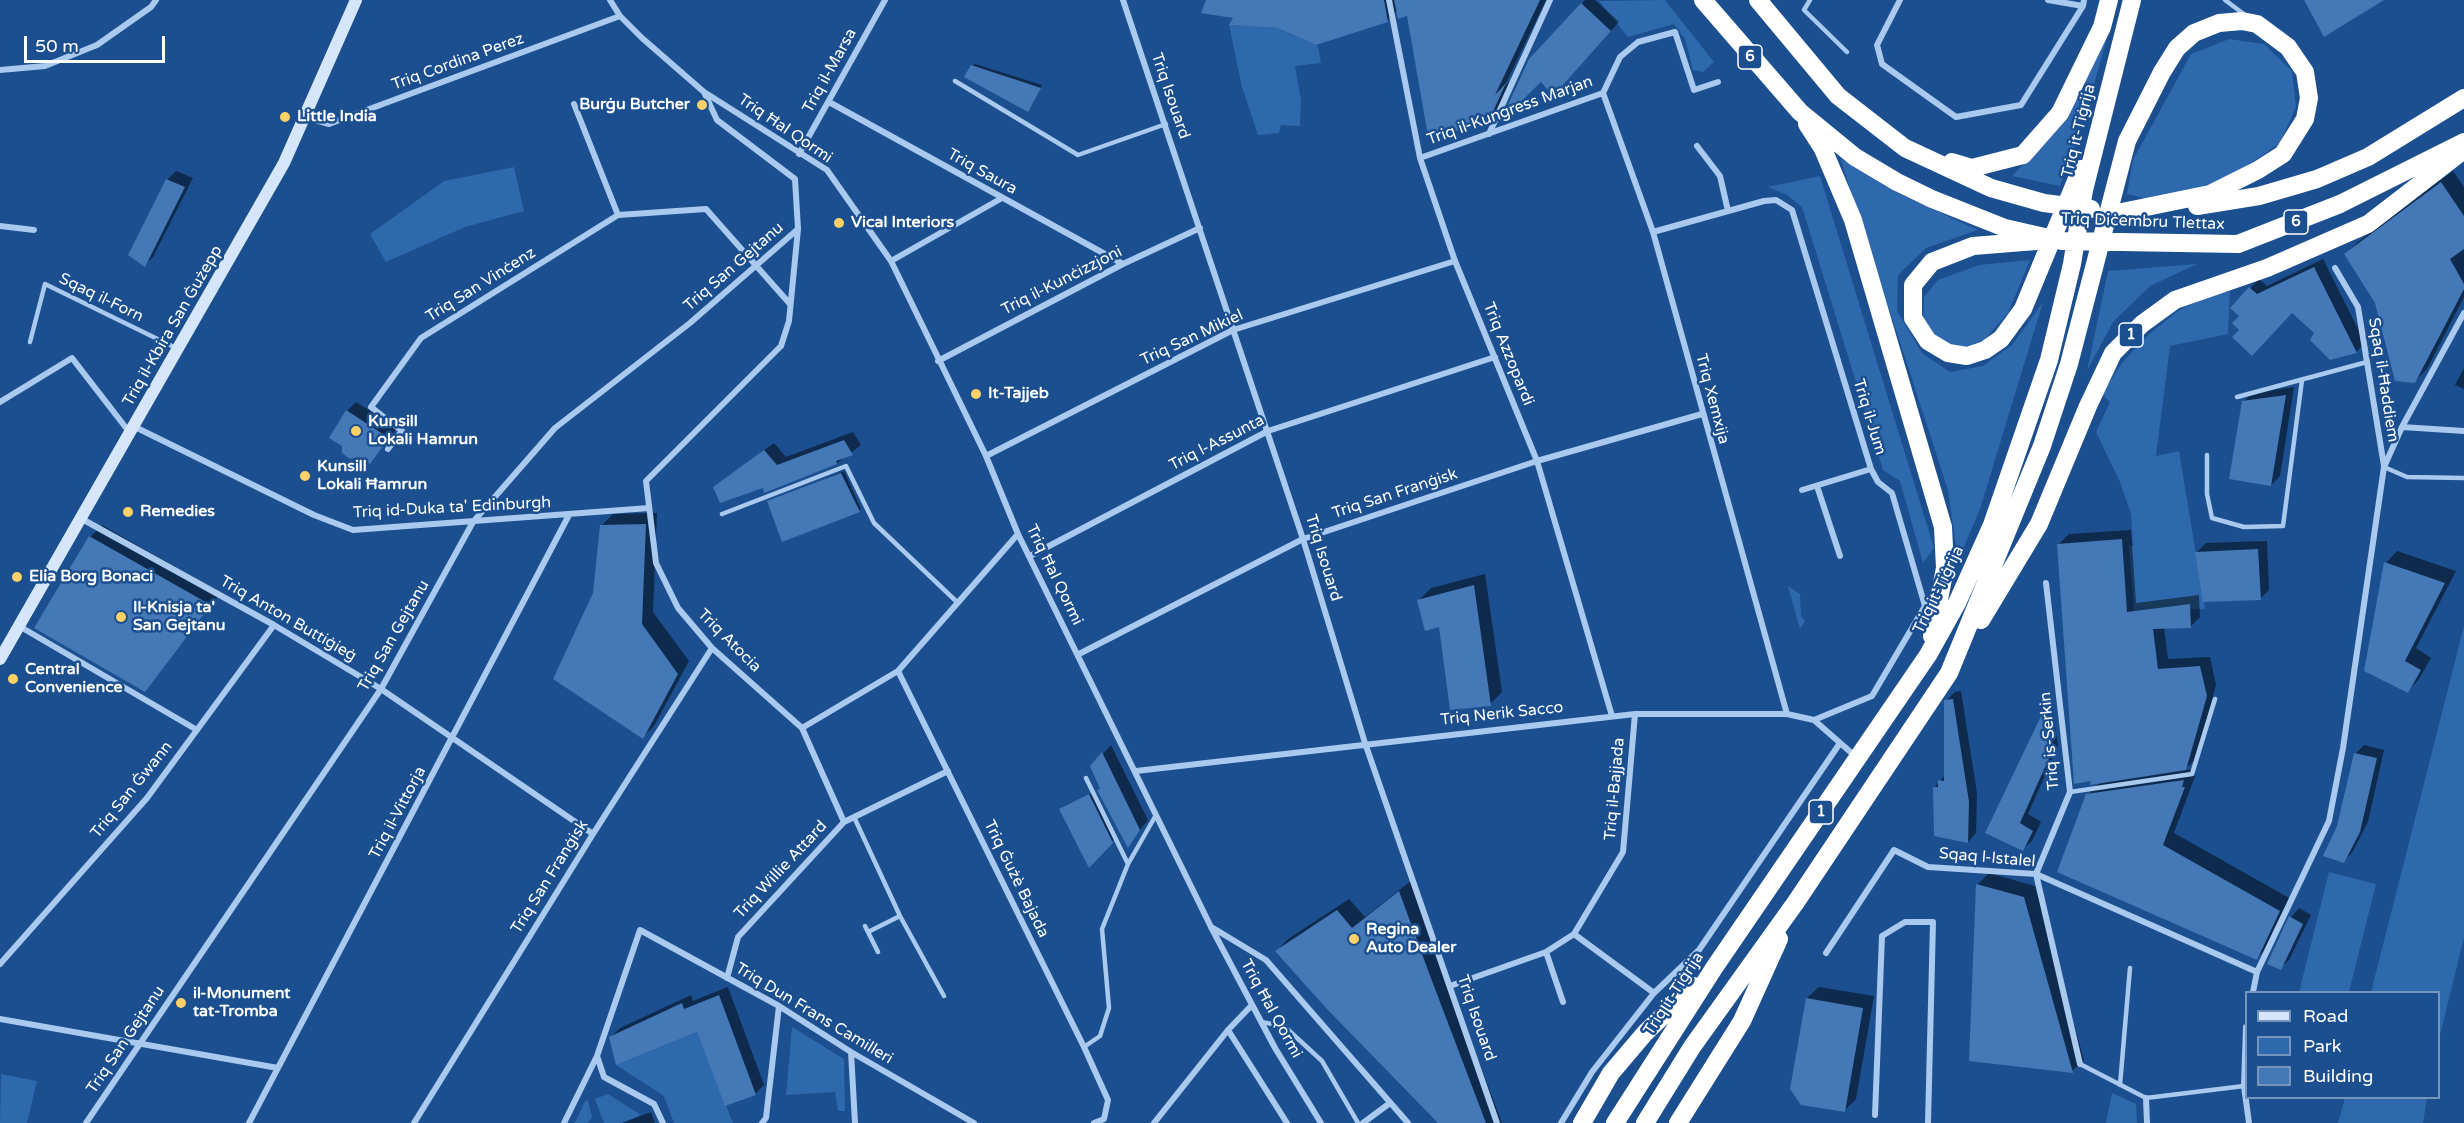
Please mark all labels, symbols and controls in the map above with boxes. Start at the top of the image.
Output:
scale bar [27,24,168,62]
street label: Triq il-Marsa [799,25,861,117]
street label: Triq Cordina Perez [389,29,527,95]
text: 50 m [35,35,79,57]
road number: 6 [1738,45,1762,69]
street label: Triq Isouard [1146,50,1194,142]
street label: Triq il-Kungress Marjan [1425,72,1595,150]
street label: Triq it-Tiġrija [2058,82,2100,180]
street label: Triq Ħal Qormi [734,90,836,168]
place label: Burġu Butcher [579,95,690,115]
marker: Burġu Butcher [695,98,709,112]
place label: Little India [297,107,377,127]
marker: Little India [278,110,292,124]
street label: Triq Saura [944,145,1020,199]
street label: Triq Diċembru Tlettax [2061,210,2225,234]
road number: 6 [2284,210,2308,234]
place label: Vical Interiors [851,213,954,233]
marker: Vical Interiors [832,216,846,230]
street label: Triq San Gejtanu [680,219,788,315]
street label: Triq il-Kbira San Ġużepp [119,242,227,410]
street label: Triq il-Kunċizzjoni [998,242,1126,320]
street label: Triq San Vinċenz [423,244,539,326]
street label: Sqaq il-Forn [56,269,146,327]
street label: Triq Azzopardi [1479,299,1537,409]
street label: Triq San Mikiel [1138,306,1246,370]
street label: Sqaq il-Ħaddiem [2364,316,2402,444]
road number: 1 [2119,323,2143,347]
street label: Triq Xemxija [1691,352,1733,446]
street label: Triq il-Jum [1848,377,1890,457]
place label: It-Tajjeb [988,384,1049,404]
marker: It-Tajjeb [969,387,983,401]
street label: Triq l-Assunta [1166,411,1268,475]
place label: Kunsill Lokali Hamrun [368,412,478,450]
marker: Kunsill Lokali Hamrun [349,424,363,438]
place label: Kunsill Lokali Ħamrun [317,457,427,495]
street label: Triq San Franġisk [1330,465,1460,523]
marker: Kunsill Lokali Ħamrun [298,469,312,483]
street label: Triq id-Duka ta' Edinburgh [352,493,552,523]
place label: Remedies [140,502,215,522]
marker: Remedies [121,505,135,519]
street label: Triq Isouard [1301,512,1345,604]
street label: Triq Ħal Qormi [1021,521,1087,629]
street label: Triq it-Tiġrija [1909,543,1969,637]
place label: Elia Borg Bonaci [29,567,153,587]
marker: Elia Borg Bonaci [10,570,24,584]
street label: Triq Anton Buttiġieġ [216,572,360,666]
street label: Triq San Gejtanu [354,577,434,695]
place label: Il-Knisja ta' San Gejtanu [133,598,226,636]
street label: Triq Atocia [693,605,765,677]
marker: Il-Knisja ta' San Gejtanu [114,610,128,624]
place label: Central Convenience [25,660,123,698]
marker: Central Convenience [6,672,20,686]
street label: Triq is-Serkin [2036,691,2064,791]
street label: Triq Nerik Sacco [1440,698,1564,730]
street label: Triq il-Bajjada [1601,737,1629,841]
street label: Triq San Ġwann [87,738,177,842]
street label: Triq il-Vittorja [366,763,430,863]
road number: 1 [1809,800,1833,824]
street label: Triq San Franġisk [507,817,593,937]
street label: Triq Willie Attard [731,817,831,923]
street label: Triq Ġużè Bajada [979,817,1053,941]
street label: Sqaq l-Istalel [1938,844,2036,872]
place label: Regina Auto Dealer [1366,920,1456,958]
marker: Regina Auto Dealer [1347,932,1361,946]
street label: Triq it-Tiġrija [1640,949,1708,1039]
street label: Triq Ħal Qormi [1236,956,1306,1062]
street label: Triq Dun Frans Camilleri [732,959,896,1069]
street label: Triq Isouard [1452,972,1500,1064]
street label: Triq San Gejtanu [83,983,169,1097]
place label: il-Monument tat-Tromba [193,984,290,1022]
legend [2245,991,2440,1099]
marker: il-Monument tat-Tromba [174,996,188,1010]
text: Road [2303,1005,2348,1027]
text: Park [2303,1035,2341,1057]
text: Building [2303,1065,2373,1087]

